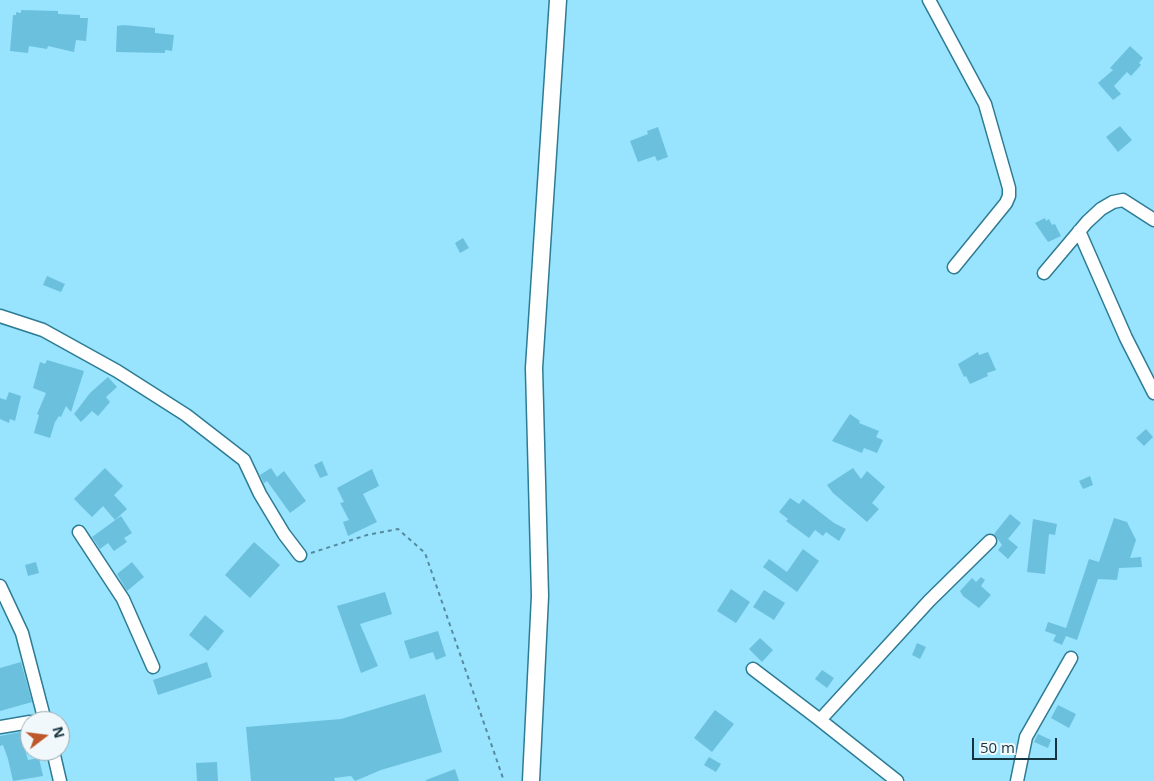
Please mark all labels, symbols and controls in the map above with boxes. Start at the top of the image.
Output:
north arrow [20,711,70,761]
text: N [48,724,70,740]
scale bar [974,728,1059,760]
text: 50 m [980,737,1015,757]

